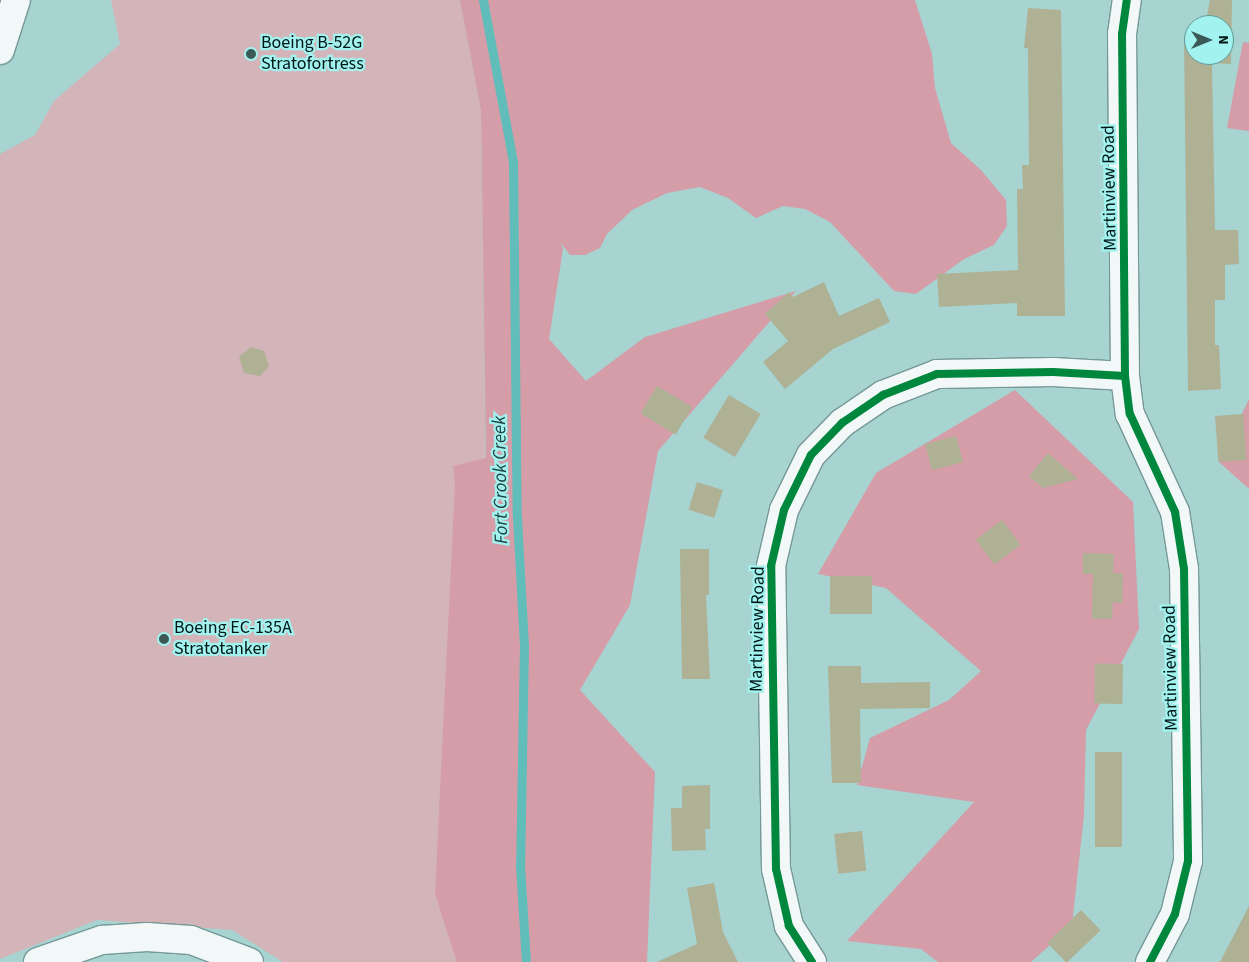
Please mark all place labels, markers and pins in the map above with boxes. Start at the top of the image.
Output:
place label: Boeing B-52G Stratofortress [261,33,364,76]
marker: Boeing B-52G Stratofortress [245,48,257,60]
place label: Boeing EC-135A Stratotanker [174,618,292,660]
marker: Boeing EC-135A Stratotanker [158,633,170,645]

